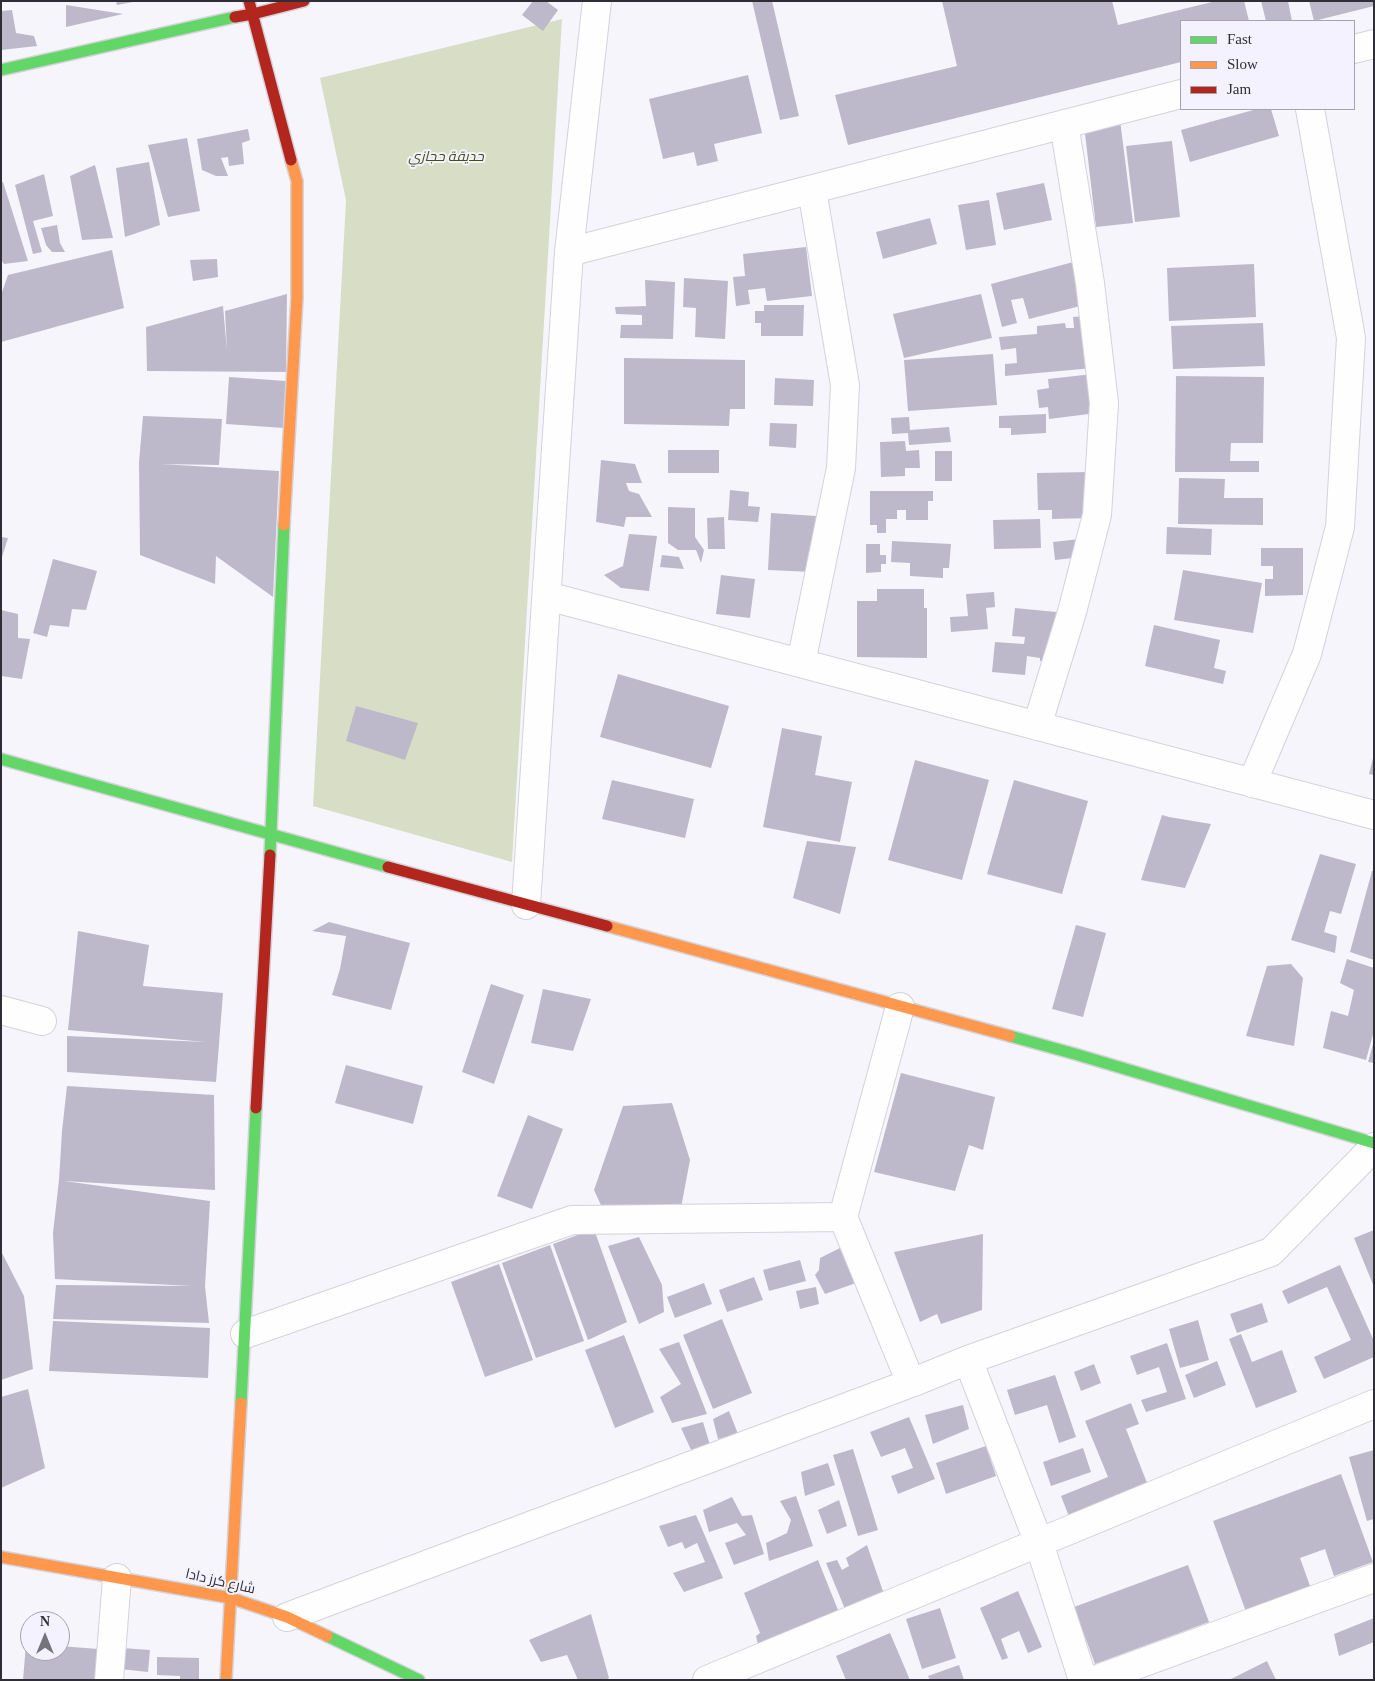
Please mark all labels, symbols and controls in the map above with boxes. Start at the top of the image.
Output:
legend [1180,20,1355,110]
text: Fast [1227,31,1252,47]
text: Slow [1227,56,1258,72]
text: Jam [1227,81,1251,97]
park label: حديقة حجازي [408,150,484,166]
street label: شارع كرز دادا [184,1567,256,1599]
north arrow [20,1611,70,1661]
text: N [40,1614,50,1629]

